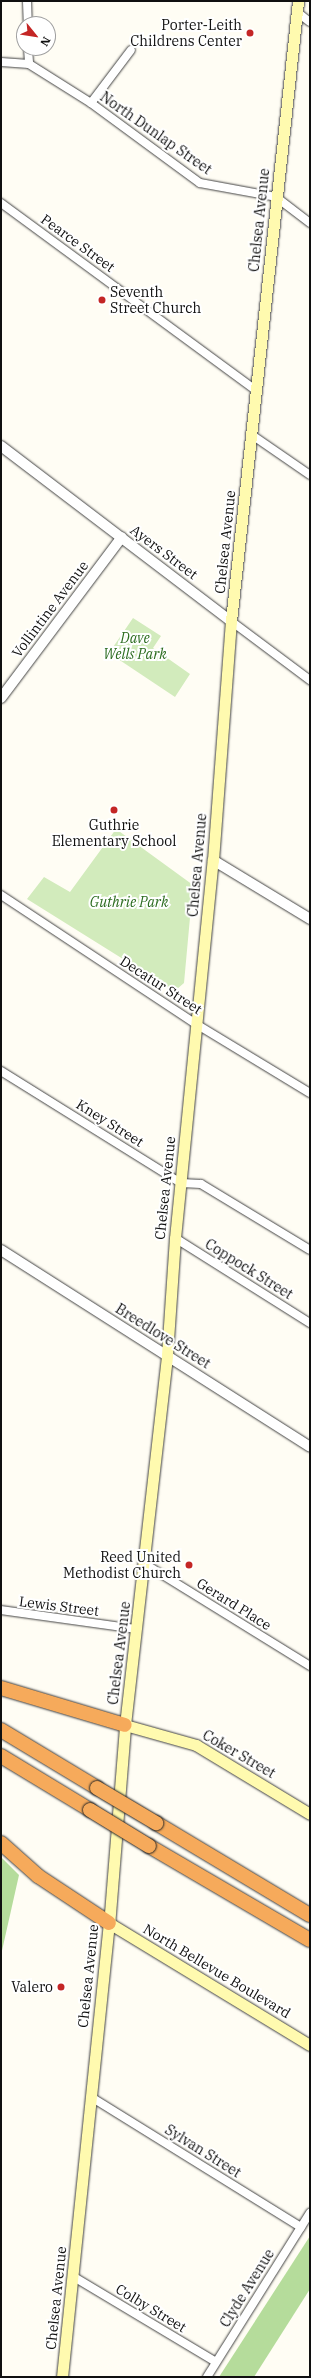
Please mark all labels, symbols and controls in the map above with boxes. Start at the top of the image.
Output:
north arrow [16,16,56,56]
place label: Porter-Leith Childrens Center [130,17,242,50]
marker: Porter-Leith Childrens Center [245,28,255,38]
text: N [37,34,54,49]
street label: North Dunlap Street [97,88,215,178]
street label: Chelsea Avenue [245,167,273,273]
street label: Pearce Street [38,211,118,275]
place label: Seventh Street Church [110,284,201,316]
marker: Seventh Street Church [97,295,107,305]
street label: Chelsea Avenue [211,489,239,595]
street label: Ayers Street [127,521,201,583]
street label: Vollintine Avenue [8,557,92,661]
park label: Dave Wells Park [103,630,167,662]
marker: Guthrie Elementary School [109,805,119,815]
street label: Chelsea Avenue [184,812,210,918]
place label: Guthrie Elementary School [52,817,176,850]
park label: Guthrie Park [90,894,168,910]
street label: Decatur Street [117,952,205,1018]
street label: Kney Street [73,1096,147,1150]
street label: Chelsea Avenue [151,1135,179,1241]
street label: Coppock Street [202,1235,296,1303]
street label: Breedlove Street [112,1300,214,1372]
place label: Reed United Methodist Church [63,1549,181,1582]
marker: Reed United Methodist Church [184,1560,194,1570]
street label: Gerard Place [194,1574,274,1634]
street label: Lewis Street [18,1593,100,1619]
street label: Chelsea Avenue [104,1600,134,1706]
street label: Coker Street [200,1726,278,1782]
street label: North Bellevue Boulevard [140,1920,294,2022]
street label: Chelsea Avenue [74,1923,102,2029]
place label: Valero [11,1979,53,1995]
marker: Valero [56,1982,66,1992]
street label: Sylvan Street [162,2121,244,2181]
street label: Chelsea Avenue [42,2245,70,2351]
street label: Clyde Avenue [216,2246,278,2330]
street label: Colby Street [113,2280,189,2336]

